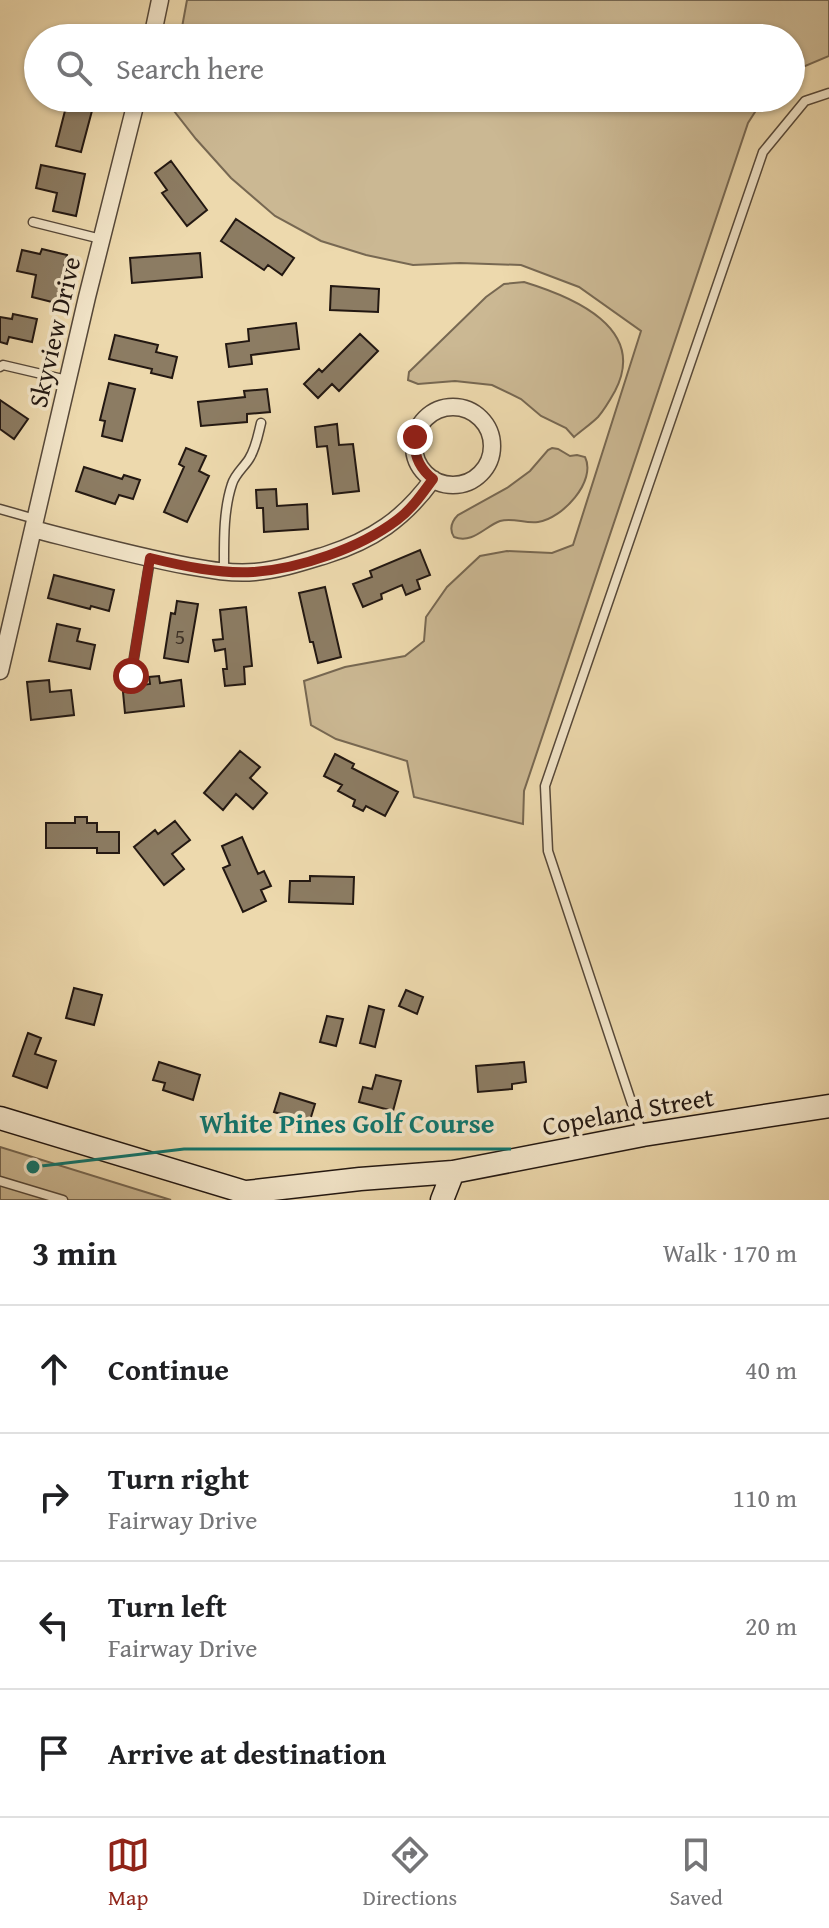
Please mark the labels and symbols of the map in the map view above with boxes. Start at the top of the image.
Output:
street label: Skyview Drive [18,253,90,411]
route end [397,419,433,455]
house number: 5 [175,620,185,652]
route start [113,658,149,694]
street label: Copeland Street [539,1077,717,1145]
callout: White Pines Golf Course [184,1097,511,1149]
text: White Pines Golf Course [200,1102,494,1143]

